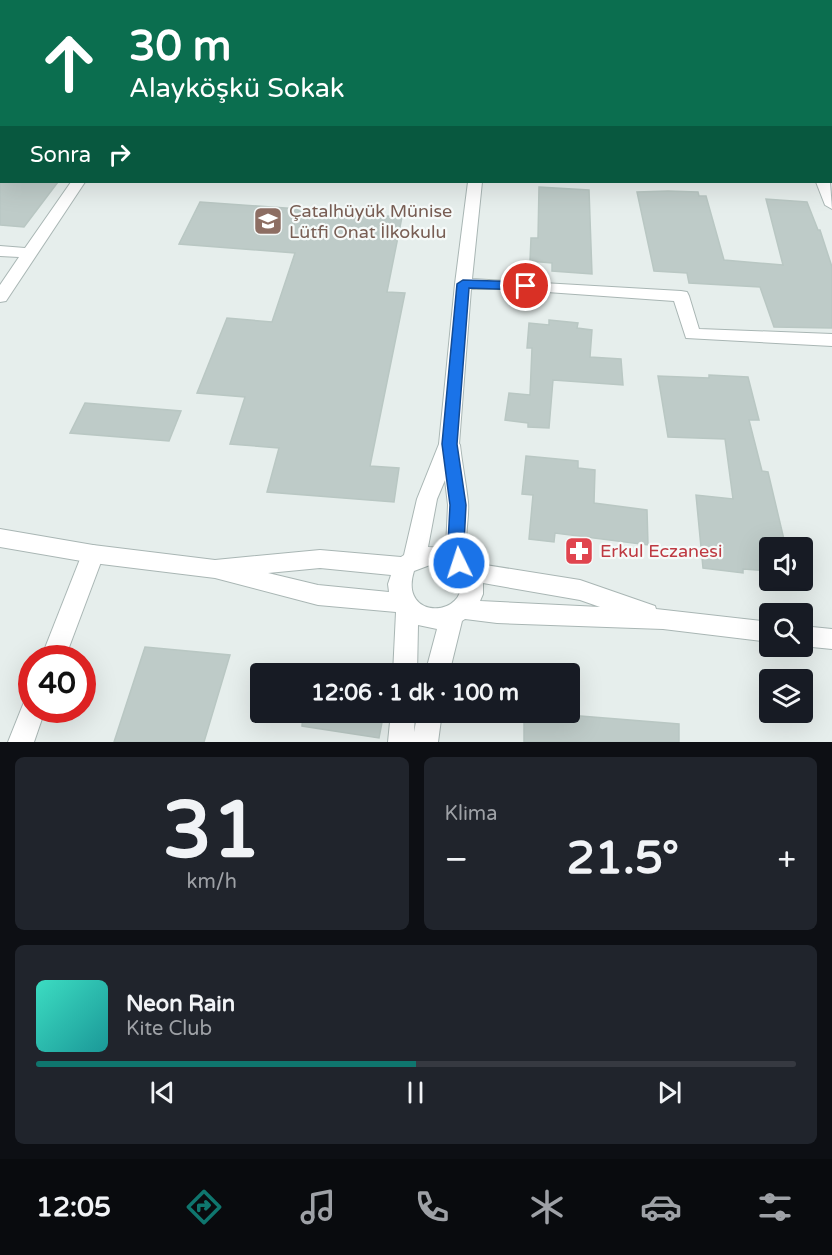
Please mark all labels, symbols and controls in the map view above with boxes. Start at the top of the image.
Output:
text: 30 m [129,21,231,72]
icon: ahead [30,24,108,102]
text: Alayköşkü Sokak [129,72,345,105]
icon: right [103,138,136,171]
text: Sonra [30,142,91,168]
place label: Çatalhüyük Münise Lütfi Onat İlkokulu [289,200,452,243]
school or university icon: Çatalhüyük Münise Lütfi Onat İlkokulu [252,205,284,237]
pin [500,260,551,311]
icon: arrive [509,269,542,302]
position arrow [427,531,491,595]
pharmacy icon: Erkul Eczanesi [563,535,595,567]
map controls [759,537,813,723]
button: sound [759,537,813,591]
place label: Erkul Eczanesi [600,540,722,562]
button: search [759,603,813,657]
speed limit sign: 40 [18,645,96,723]
button: layers [759,669,813,723]
text: 12:06 · 1 dk · 100 m [311,680,519,706]
text: 31 [163,784,261,878]
text: Klima [445,802,497,826]
text: 21.5° [566,832,679,886]
text: − [445,840,468,879]
text: + [777,840,796,879]
text: km/h [187,870,237,894]
text: Neon Rain [126,991,235,1017]
text: Kite Club [126,1017,212,1041]
icon: previous [146,1076,179,1109]
icon: pause [399,1076,432,1109]
icon: next [653,1076,686,1109]
icon: directions [183,1186,225,1228]
icon: music [297,1186,339,1228]
icon: phone [411,1186,453,1228]
icon: climate [526,1186,568,1228]
icon: car [640,1186,682,1228]
icon: filters [754,1186,796,1228]
text: 12:05 [36,1191,111,1224]

